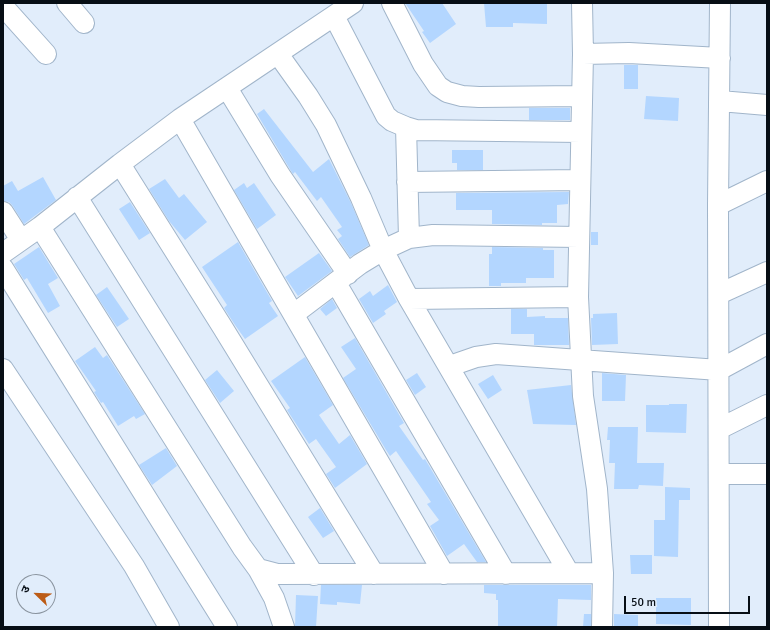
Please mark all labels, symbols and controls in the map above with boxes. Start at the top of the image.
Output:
north arrow [16,574,56,614]
text: उ [18,584,33,595]
scale bar [626,588,752,614]
text: 50 m [631,595,656,610]

